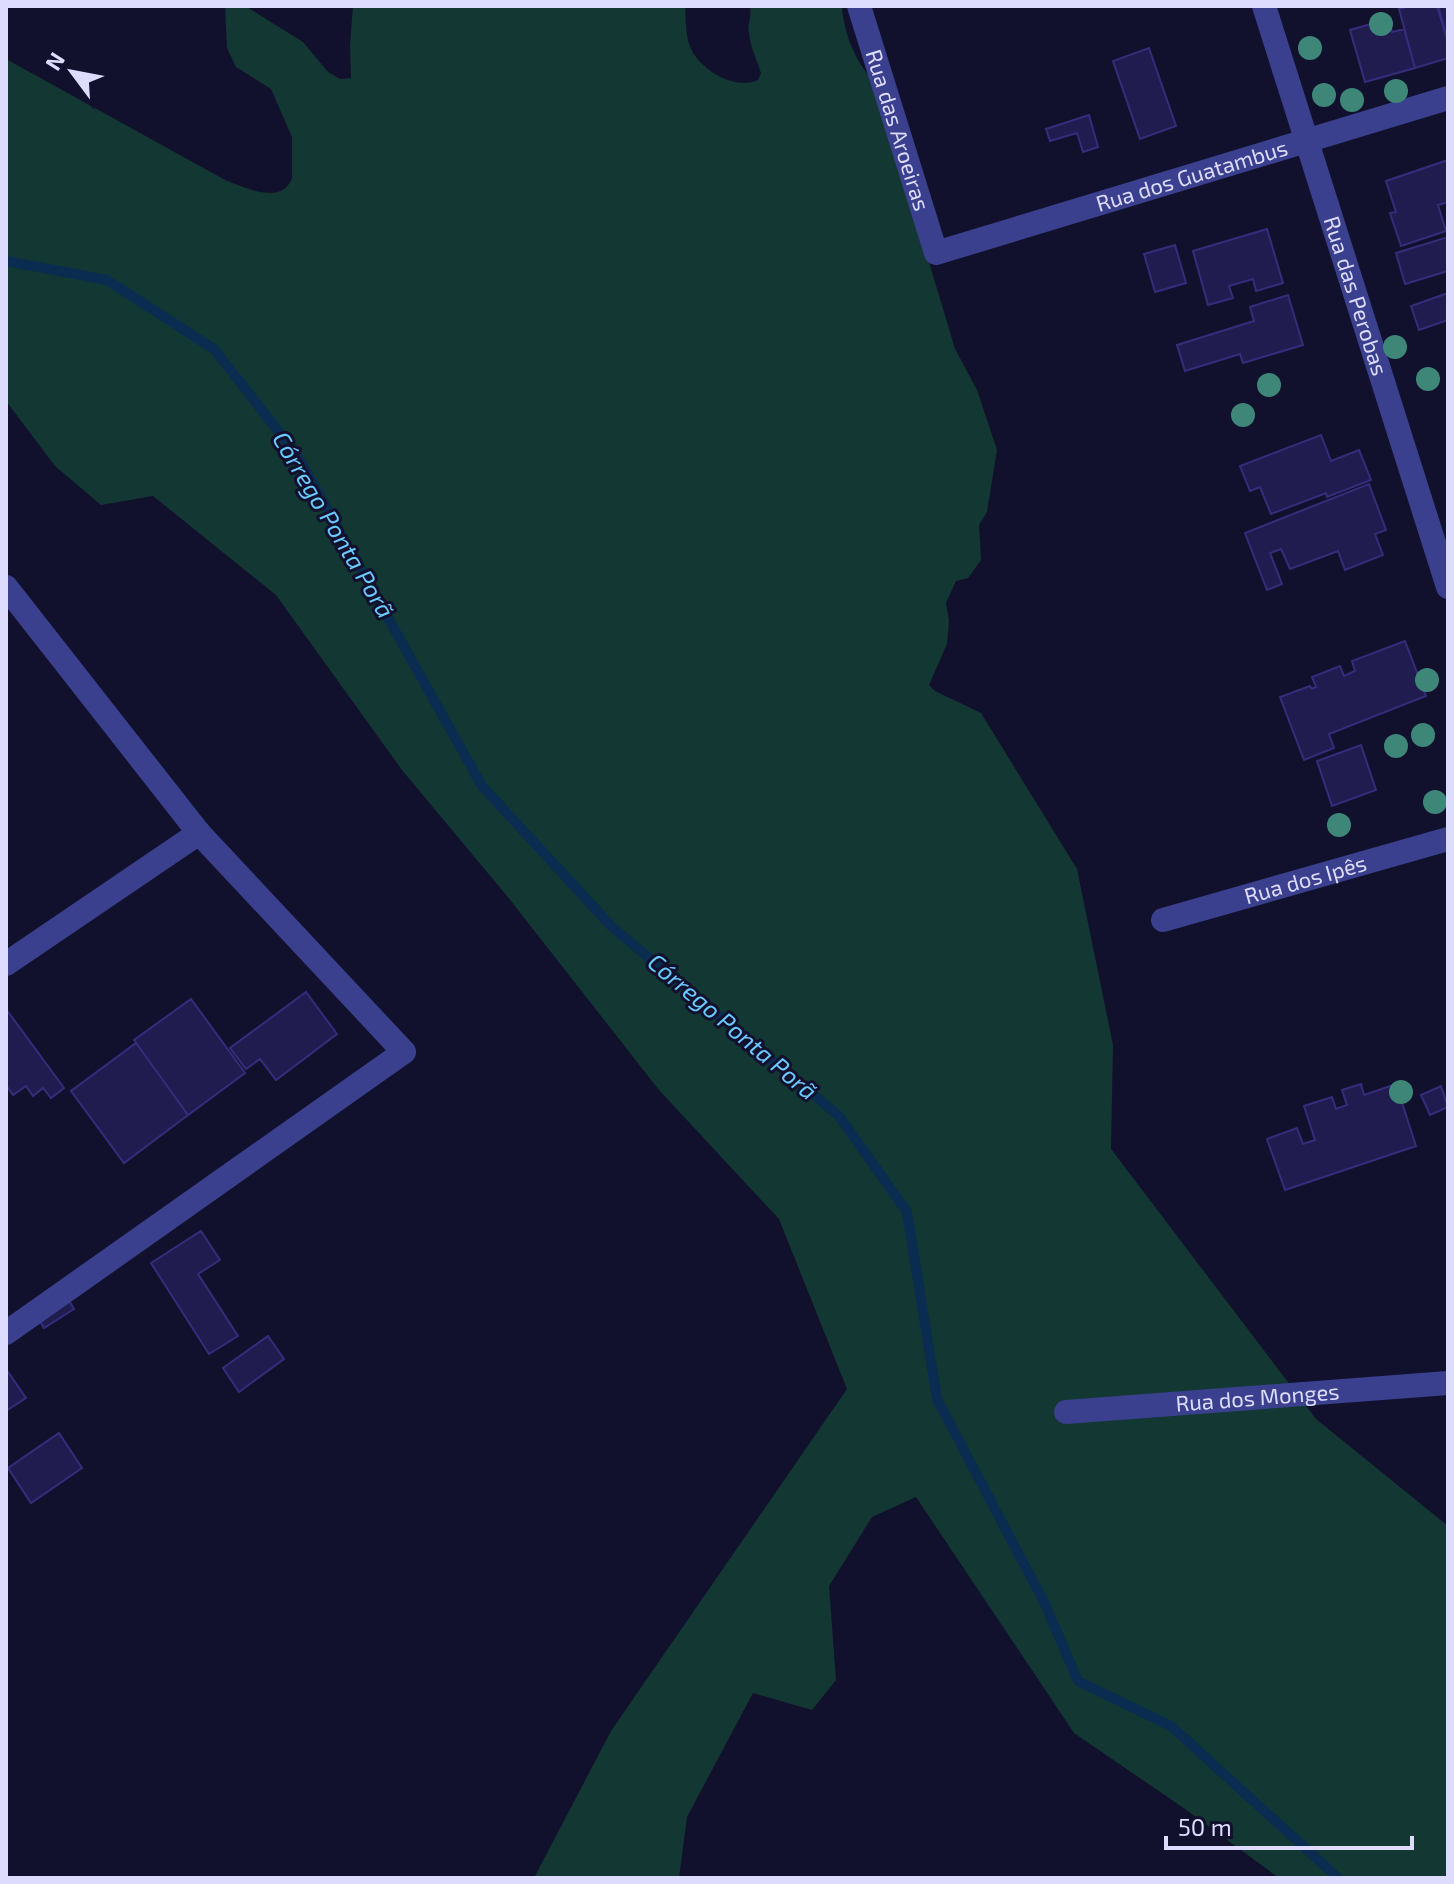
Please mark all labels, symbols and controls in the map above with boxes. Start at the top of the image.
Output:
north arrow [32,32,112,112]
street label: Rua das Aroeiras [861,46,936,214]
text: N [39,47,69,74]
street label: Rua dos Guatambus [1093,133,1290,216]
street label: Rua das Perobas [1319,213,1394,378]
water label: Córrego Ponta Porã [267,426,401,622]
street label: Rua dos Ipês [1241,849,1369,908]
water label: Córrego Ponta Porã [642,947,823,1105]
street label: Rua dos Monges [1175,1377,1340,1416]
scale bar [1166,1800,1412,1850]
text: 50 m [1178,1812,1232,1841]

